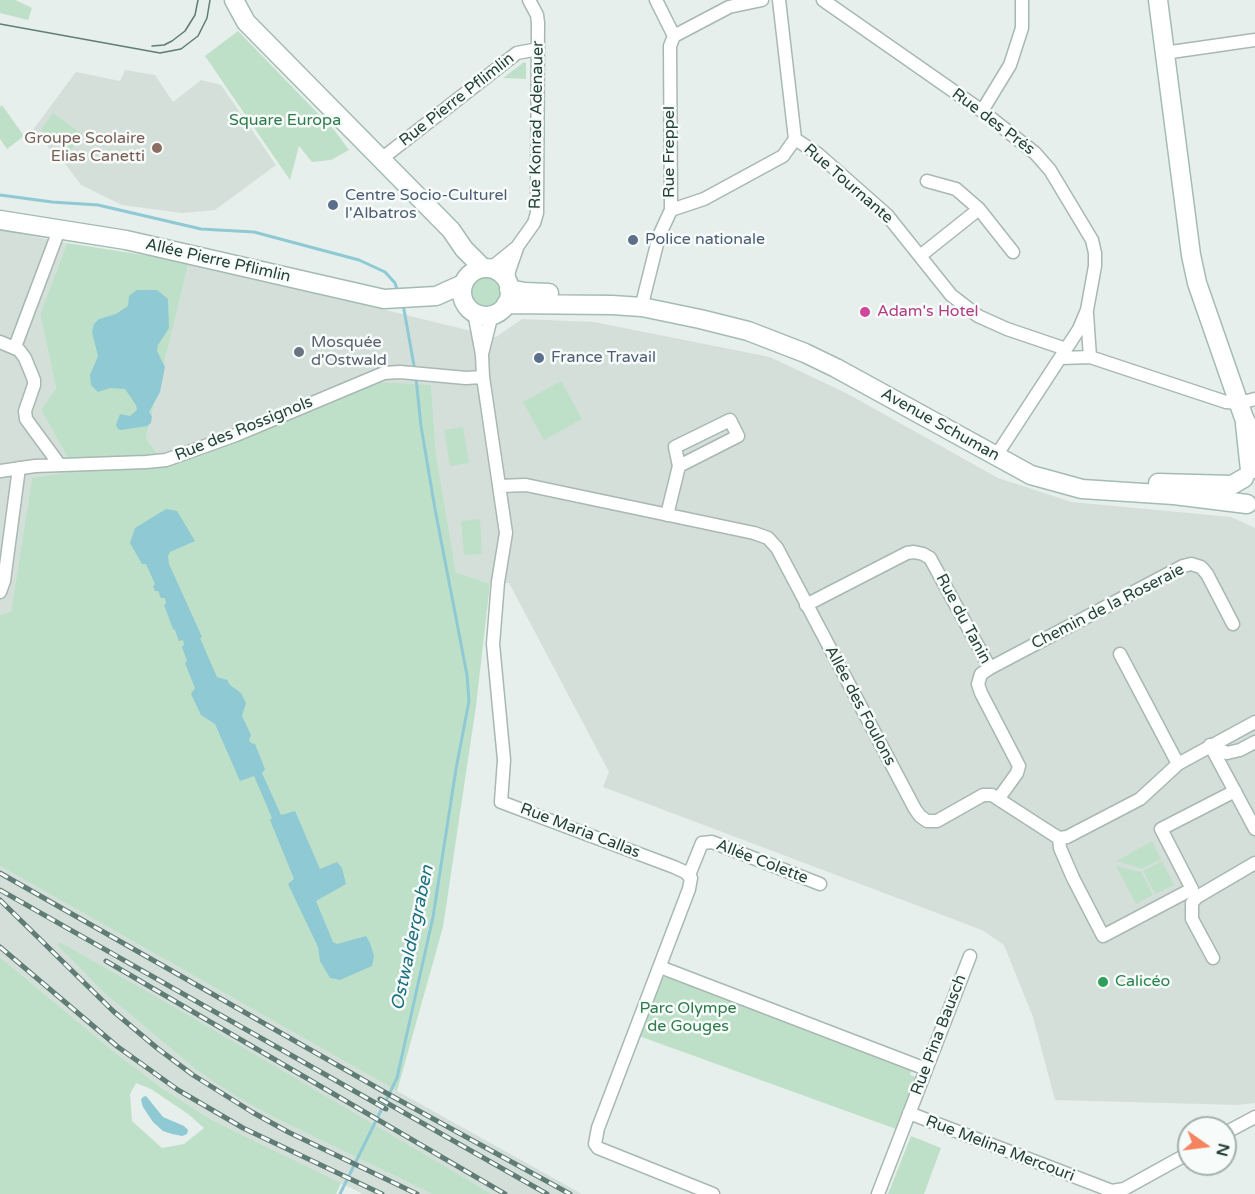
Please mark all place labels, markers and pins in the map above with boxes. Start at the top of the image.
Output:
place label: Groupe Scolaire Elias Canetti [24,129,145,167]
marker: Groupe Scolaire Elias Canetti [150,141,164,155]
place label: Centre Socio-Culturel l'Albatros [345,186,507,224]
marker: Centre Socio-Culturel l'Albatros [326,198,340,212]
place label: Police nationale [645,230,765,250]
marker: Police nationale [626,233,640,247]
place label: Adam's Hotel [877,302,978,322]
marker: Adam's Hotel [858,305,872,319]
place label: Mosquée d'Ostwald [311,333,387,371]
marker: Mosquée d'Ostwald [292,345,306,359]
place label: France Travail [551,348,656,368]
marker: France Travail [532,351,546,365]
place label: Calicéo [1115,972,1170,992]
marker: Calicéo [1096,975,1110,989]

